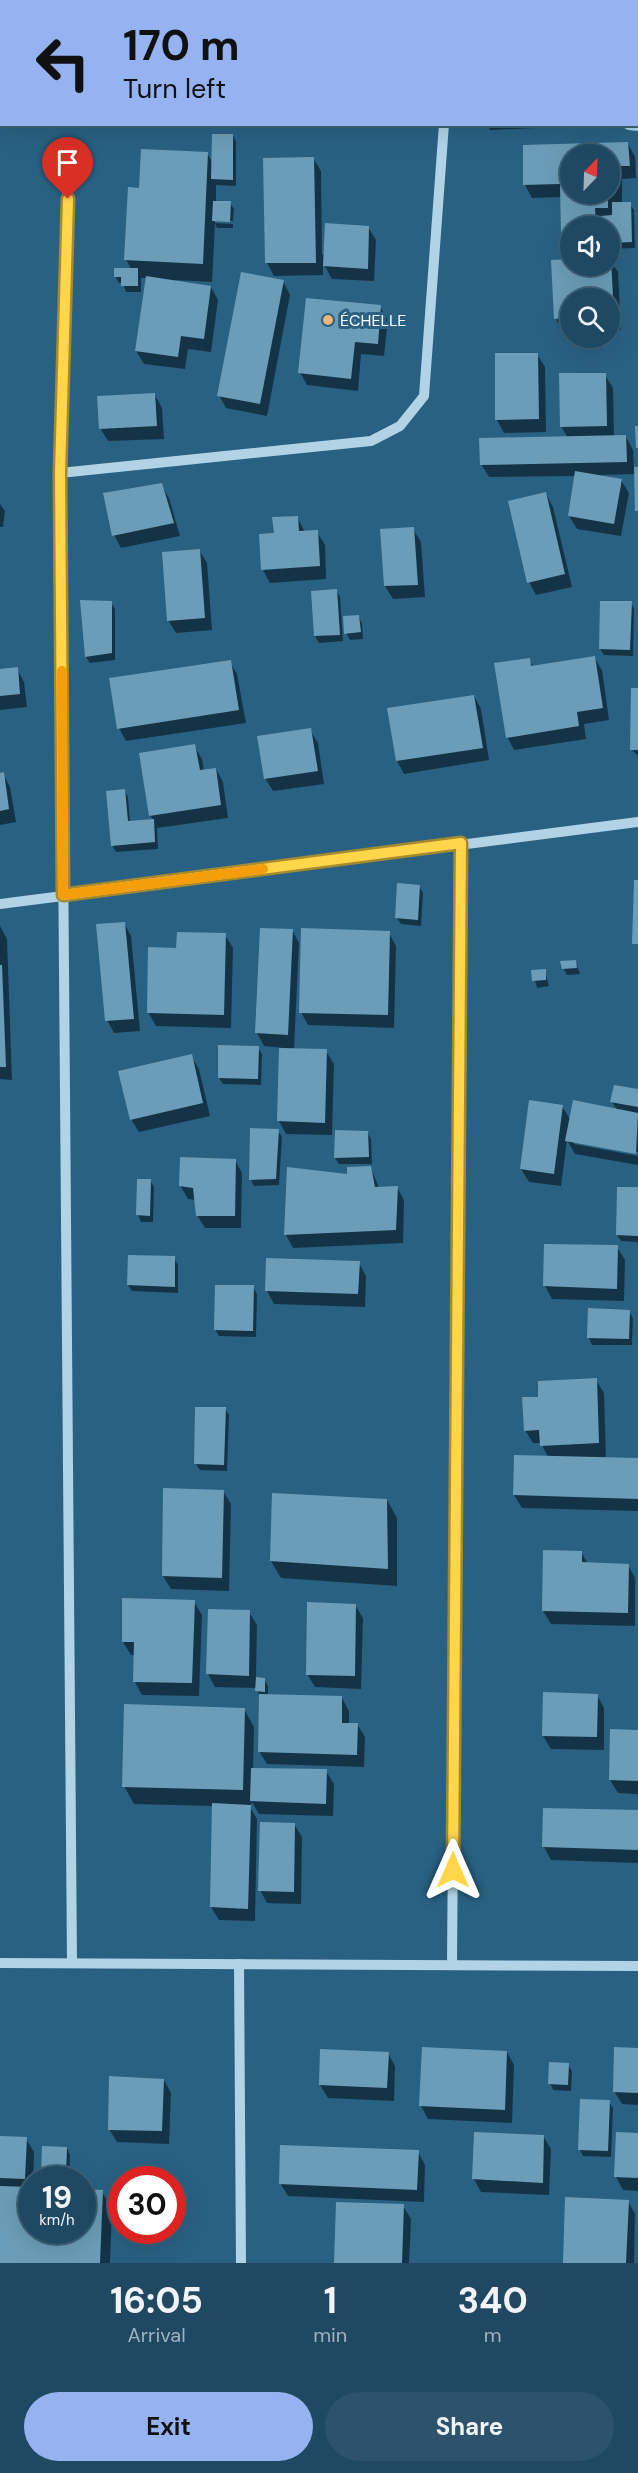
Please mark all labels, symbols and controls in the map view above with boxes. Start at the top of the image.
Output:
text: 170 m [123,18,240,73]
icon: left [24,24,102,102]
text: Turn left [123,71,226,106]
pin [42,137,93,199]
north arrow [560,144,620,204]
map controls [560,144,620,348]
icon: arrive [51,146,84,179]
button: sound [560,216,620,276]
button: search [560,288,620,348]
place label: ÉCHELLE [340,310,406,331]
marker: ÉCHELLE [321,313,335,327]
position arrow [421,1838,485,1902]
speed limit sign: 30 [108,2166,186,2244]
text: 19 [42,2178,72,2217]
text: km/h [39,2210,75,2230]
text: 16:05 [110,2277,203,2324]
text: 1 [324,2277,337,2324]
text: 340 [457,2277,528,2324]
text: Arrival [127,2322,186,2348]
text: min [313,2322,347,2348]
text: m [484,2322,502,2348]
button: Exit [24,2392,313,2461]
button: Share [325,2392,614,2461]

